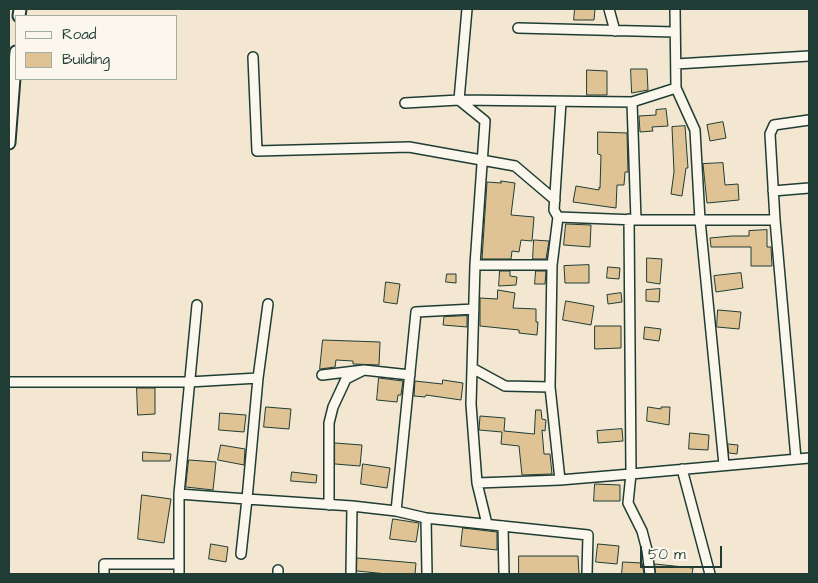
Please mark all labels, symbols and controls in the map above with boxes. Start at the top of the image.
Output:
legend [15,15,178,80]
text: Road [62,24,96,45]
text: Building [62,49,110,70]
scale bar [643,536,726,568]
text: 50 m [648,544,686,565]

